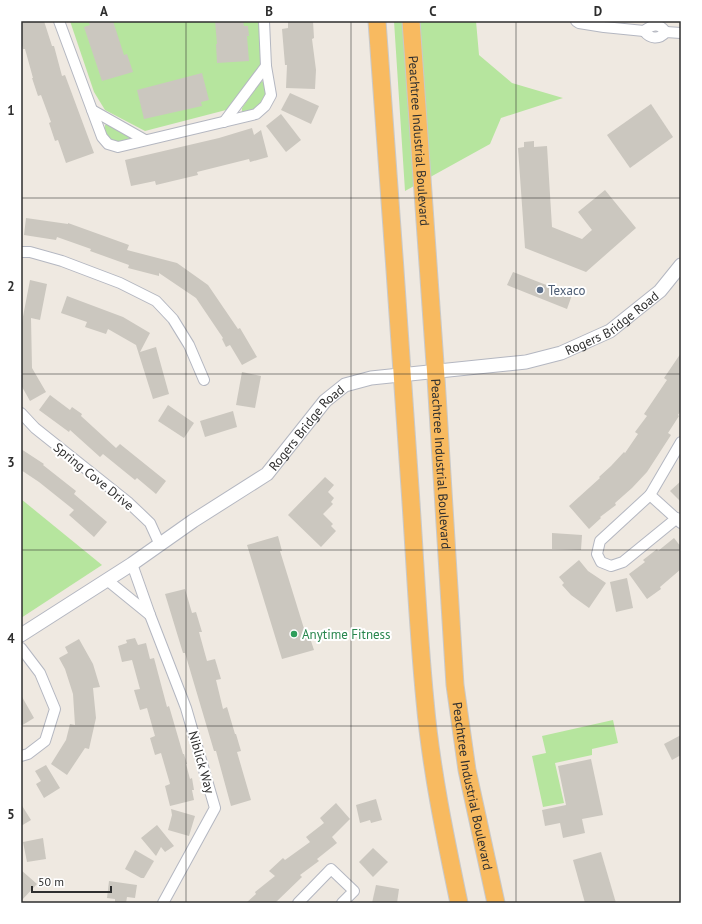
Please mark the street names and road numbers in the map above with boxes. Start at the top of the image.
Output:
street label: Peachtree Industrial Boulevard [404,55,433,226]
street label: Rogers Bridge Road [562,288,662,359]
street label: Peachtree Industrial Boulevard [427,378,455,550]
street label: Rogers Bridge Road [265,381,348,474]
street label: Spring Cove Drive [50,439,137,514]
street label: Peachtree Industrial Boulevard [448,701,497,872]
street label: Niblick Way [185,729,219,795]

